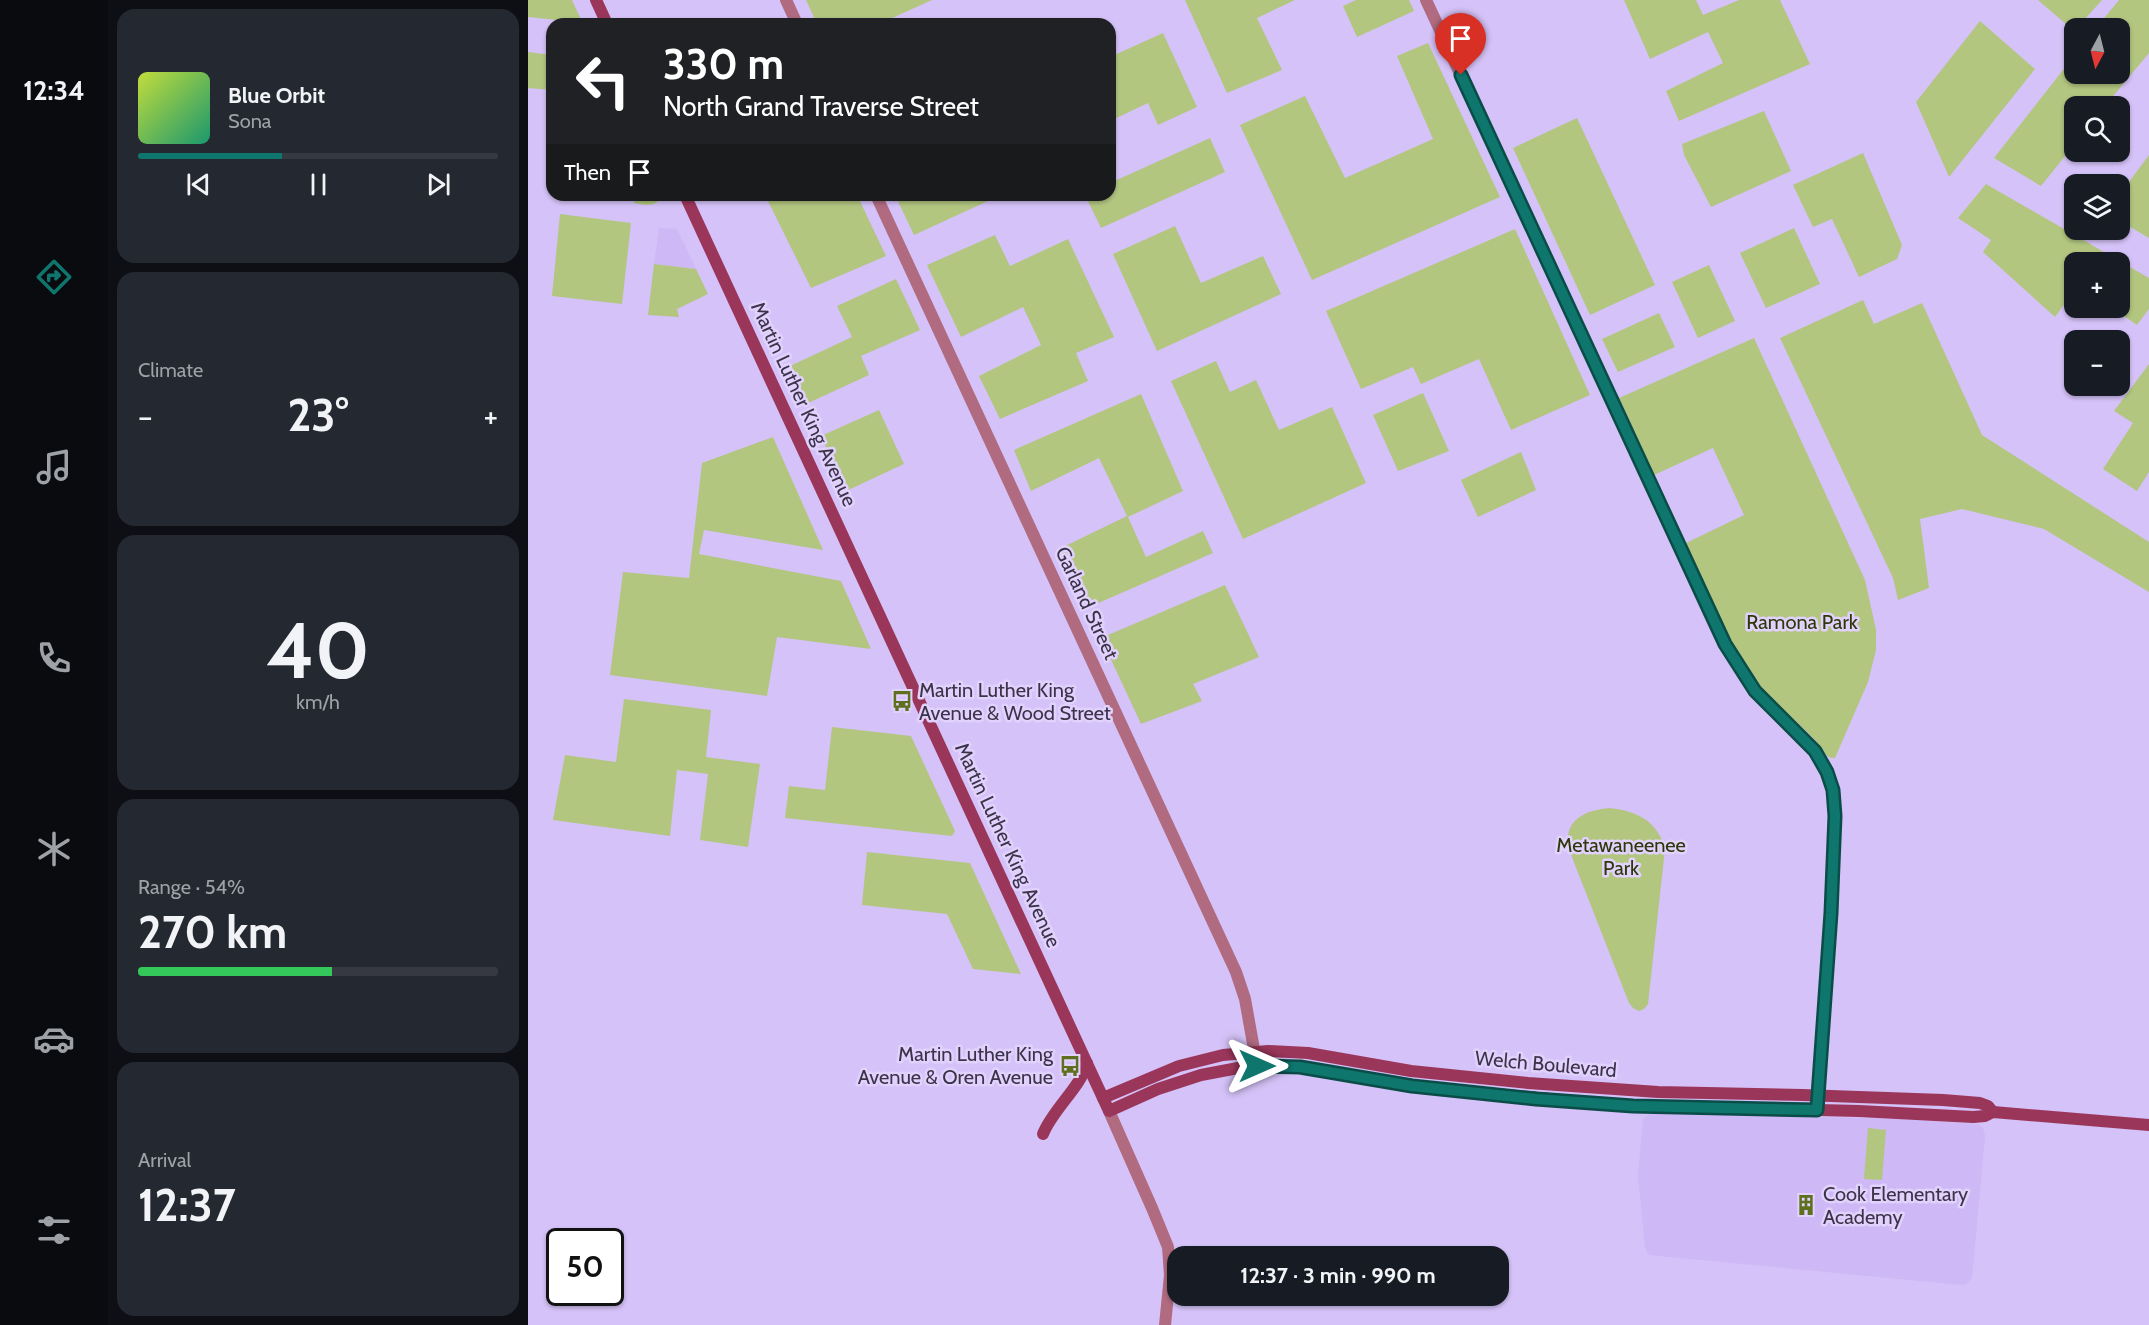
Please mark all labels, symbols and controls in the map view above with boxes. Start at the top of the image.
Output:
pin [1435,13,1486,75]
north arrow [2064,18,2130,84]
map controls [2064,18,2130,396]
icon: arrive [1444,22,1477,55]
text: 330 m [663,38,784,90]
icon: left [564,42,642,120]
text: 12:34 [23,74,85,107]
text: Blue Orbit [228,82,325,109]
text: North Grand Traverse Street [663,90,979,123]
button: search [2064,96,2130,162]
text: Sona [228,109,271,133]
icon: arrive [623,156,656,189]
text: Then [564,159,611,186]
icon: previous [182,168,215,201]
icon: pause [302,168,335,201]
icon: next [422,168,455,201]
button: layers [2064,174,2130,240]
button: + [2064,252,2130,318]
icon: directions [33,256,75,298]
street label: Martin Luther King Avenue [746,298,862,510]
button: − [2064,330,2130,396]
text: Climate [138,358,203,382]
text: 23° [287,388,349,442]
text: − [138,396,153,436]
text: + [483,396,498,436]
icon: music [33,446,75,488]
street label: Garland Street [1050,543,1124,664]
text: 40 [266,603,370,698]
park label: Ramona Park [1746,610,1858,634]
icon: phone [33,637,75,679]
place label: Martin Luther King Avenue & Wood Street [919,678,1111,725]
bus stop icon: Martin Luther King Avenue & Wood Street [890,689,914,713]
text: km/h [296,690,340,714]
street label: Martin Luther King Avenue [950,739,1066,951]
icon: climate [33,828,75,870]
park label: Metawaneenee Park [1556,833,1686,880]
text: Range · 54% [138,875,245,899]
text: 270 km [138,905,287,959]
icon: car [33,1018,75,1060]
position arrow [1225,1034,1289,1098]
place label: Martin Luther King Avenue & Oren Avenue [858,1042,1054,1089]
street label: Welch Boulevard [1474,1046,1618,1082]
bus stop icon: Martin Luther King Avenue & Oren Avenue [1058,1054,1082,1078]
text: Arrival [138,1148,191,1172]
text: 12:37 [138,1178,236,1232]
place label: Cook Elementary Academy [1823,1182,1968,1229]
building icon: Cook Elementary Academy [1794,1193,1818,1217]
icon: filters [33,1209,75,1251]
speed limit sign: 50 [546,1228,624,1306]
text: 12:37 · 3 min · 990 m [1240,1262,1436,1289]

